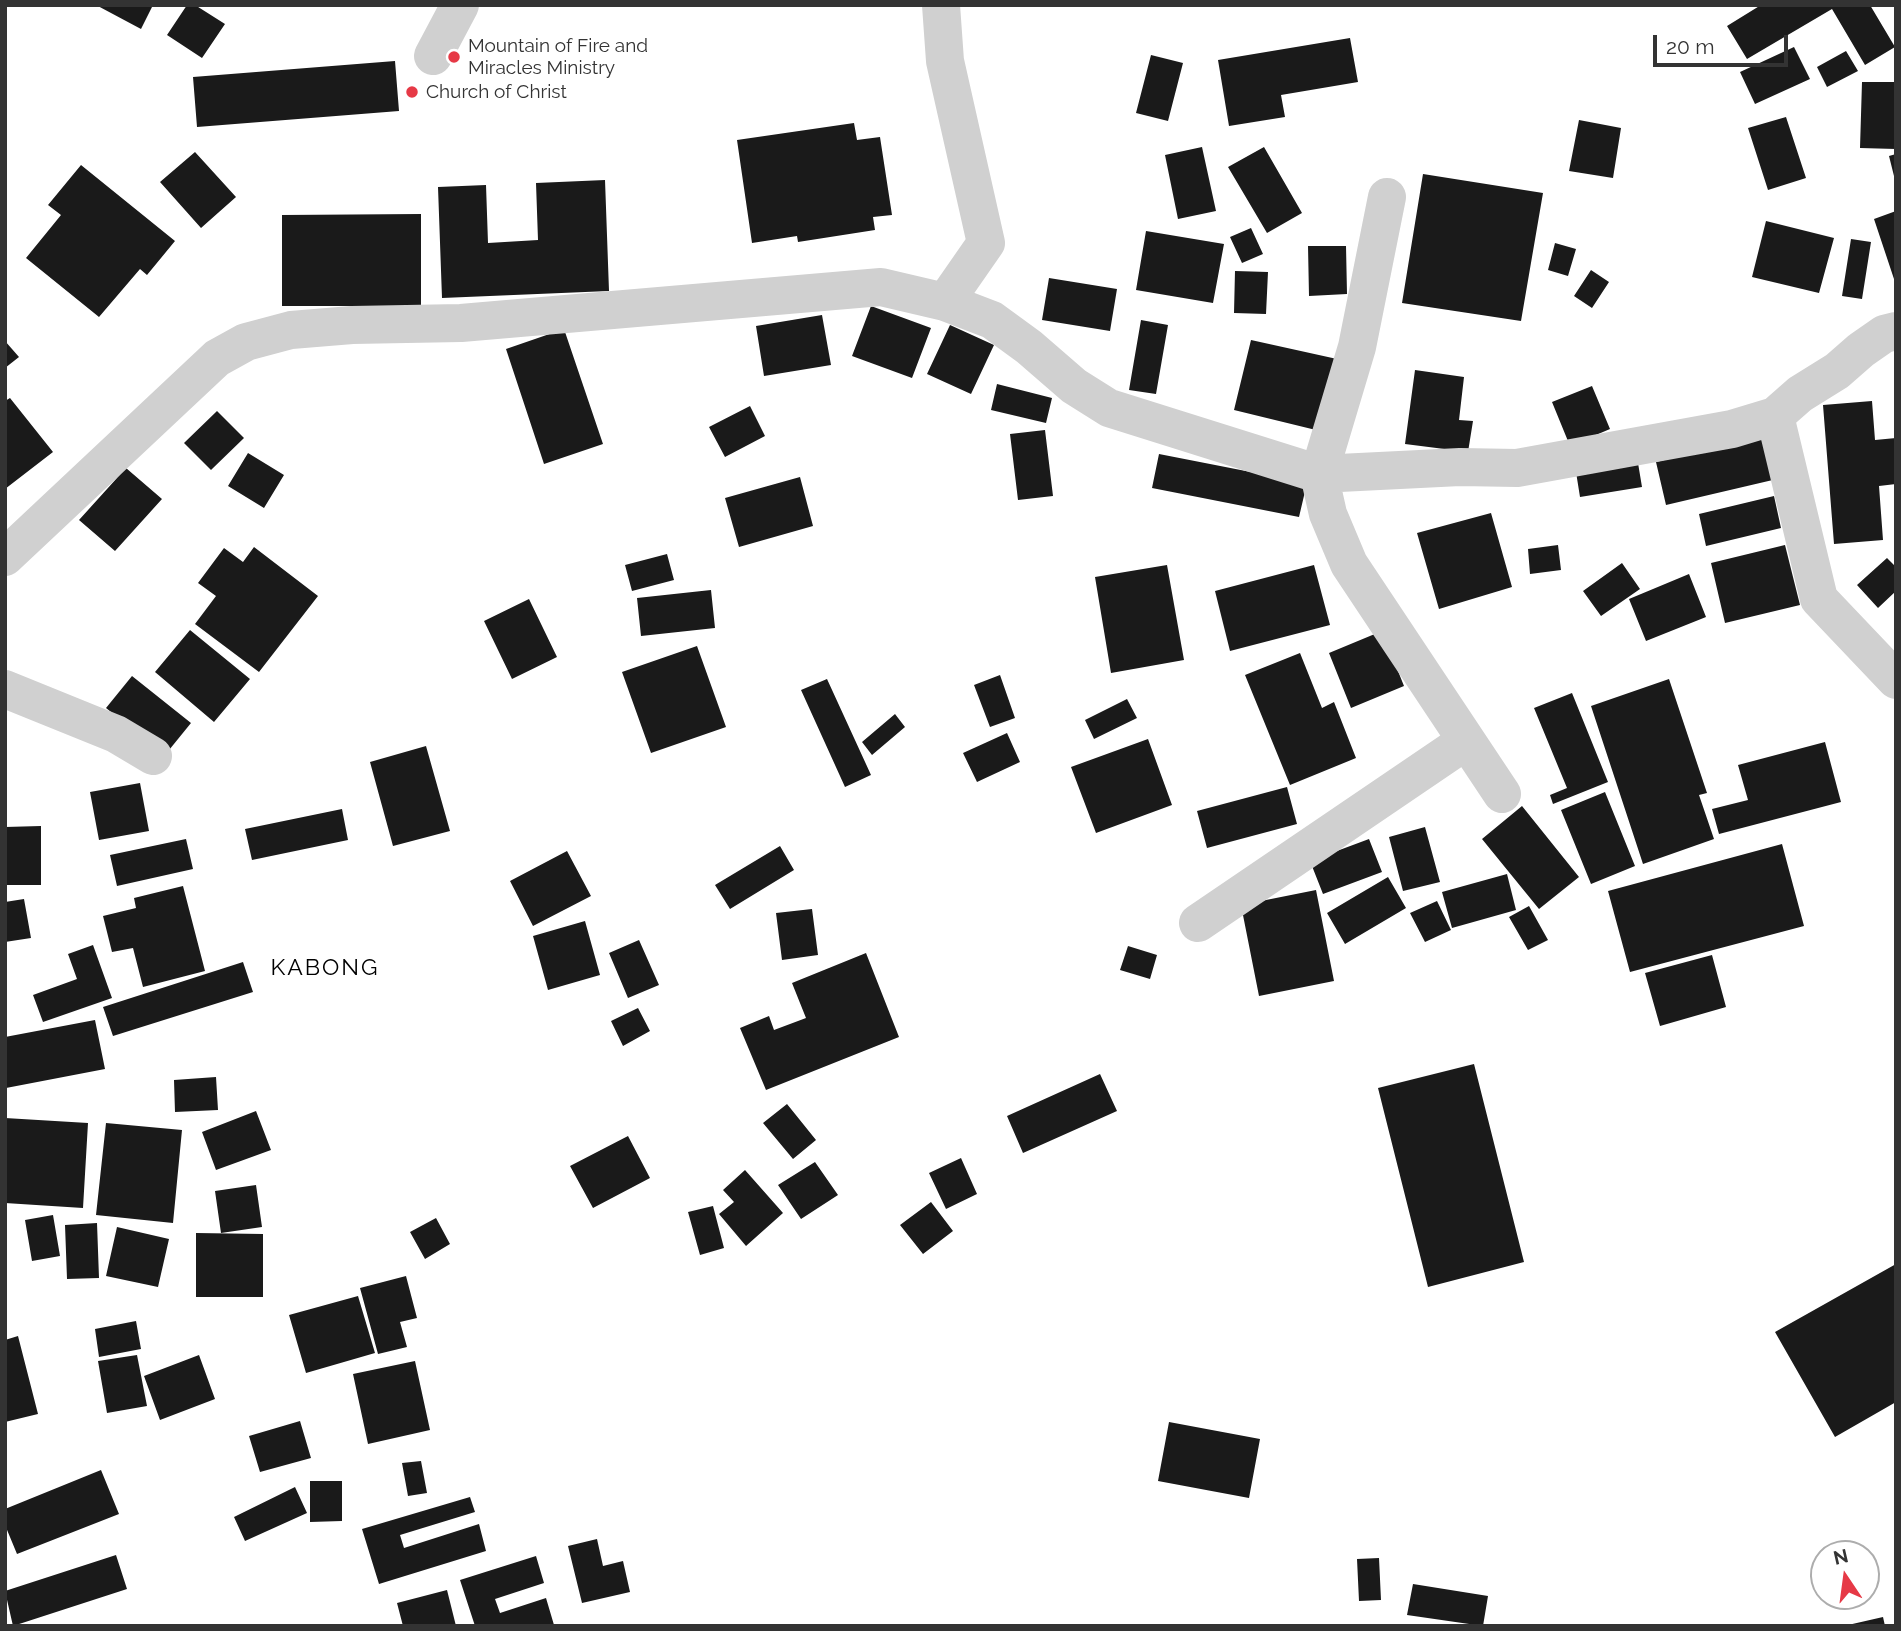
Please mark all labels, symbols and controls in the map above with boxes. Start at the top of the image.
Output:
scale bar [1656,21,1791,65]
text: 20 m [1666,34,1714,59]
place label: Mountain of Fire and Miracles Ministry [468,35,648,79]
marker: Mountain of Fire and Miracles Ministry [446,49,462,65]
place label: Church of Christ [426,81,567,103]
marker: Church of Christ [404,84,420,100]
district label: KABONG [271,954,379,982]
north arrow [1810,1540,1880,1610]
text: N [1831,1544,1850,1569]

